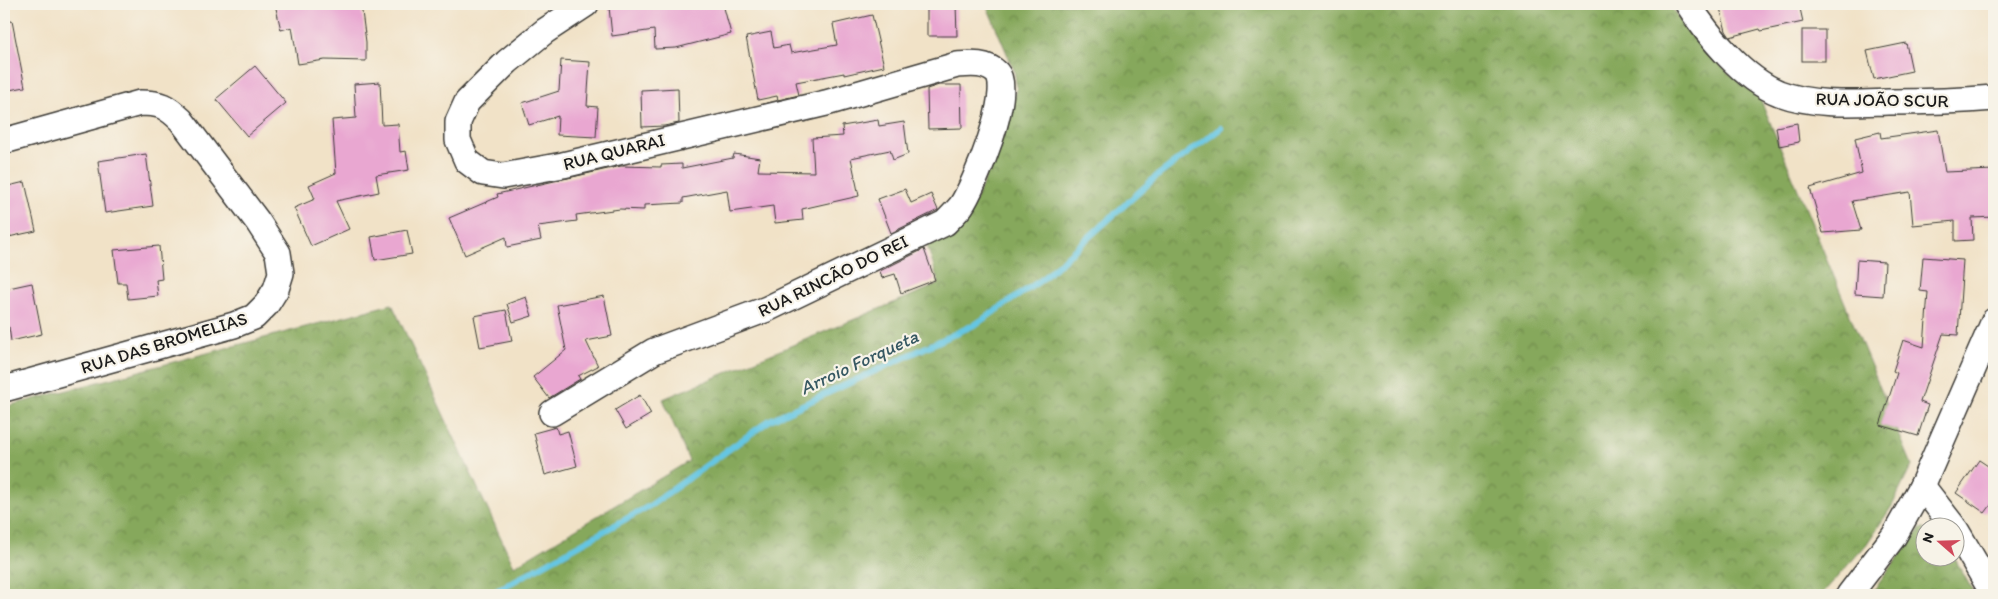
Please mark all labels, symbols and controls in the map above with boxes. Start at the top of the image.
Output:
street label: RUA JOÃO SCUR [1815,88,1949,112]
street label: RUA QUARAI [561,129,667,175]
street label: RUA RINCÃO DO REI [754,230,912,322]
street label: RUA DAS BROMELIAS [78,307,250,379]
water label: Arroio Forqueta [796,324,922,399]
north arrow [1916,516,1966,566]
text: N [1919,530,1938,545]

